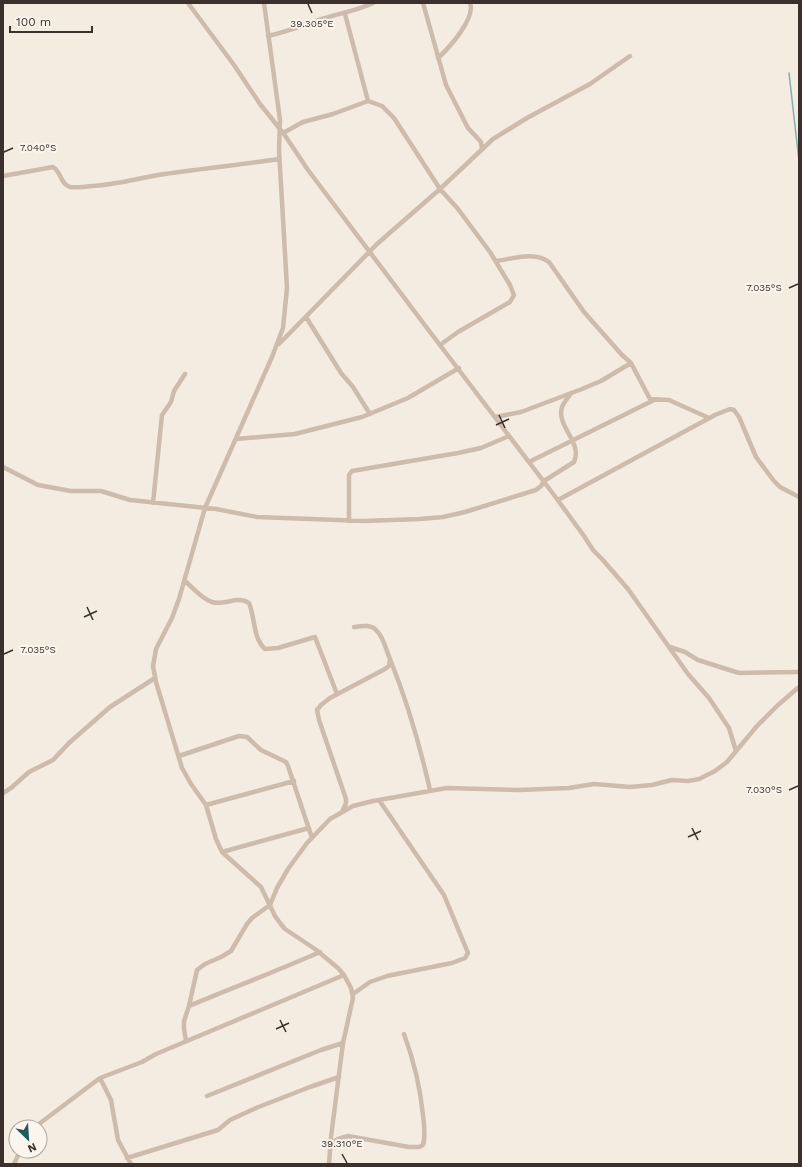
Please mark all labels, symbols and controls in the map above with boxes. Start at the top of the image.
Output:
scale bar [10,8,92,34]
text: 100 m [16,15,51,29]
text: 39.305°E [290,18,334,29]
text: 7.040°S [20,142,56,153]
text: 7.035°S [746,282,782,293]
text: 7.035°S [20,644,56,655]
text: 7.030°S [746,784,782,795]
north arrow [8,1119,48,1159]
text: 39.310°E [321,1138,363,1149]
text: N [26,1140,38,1155]

